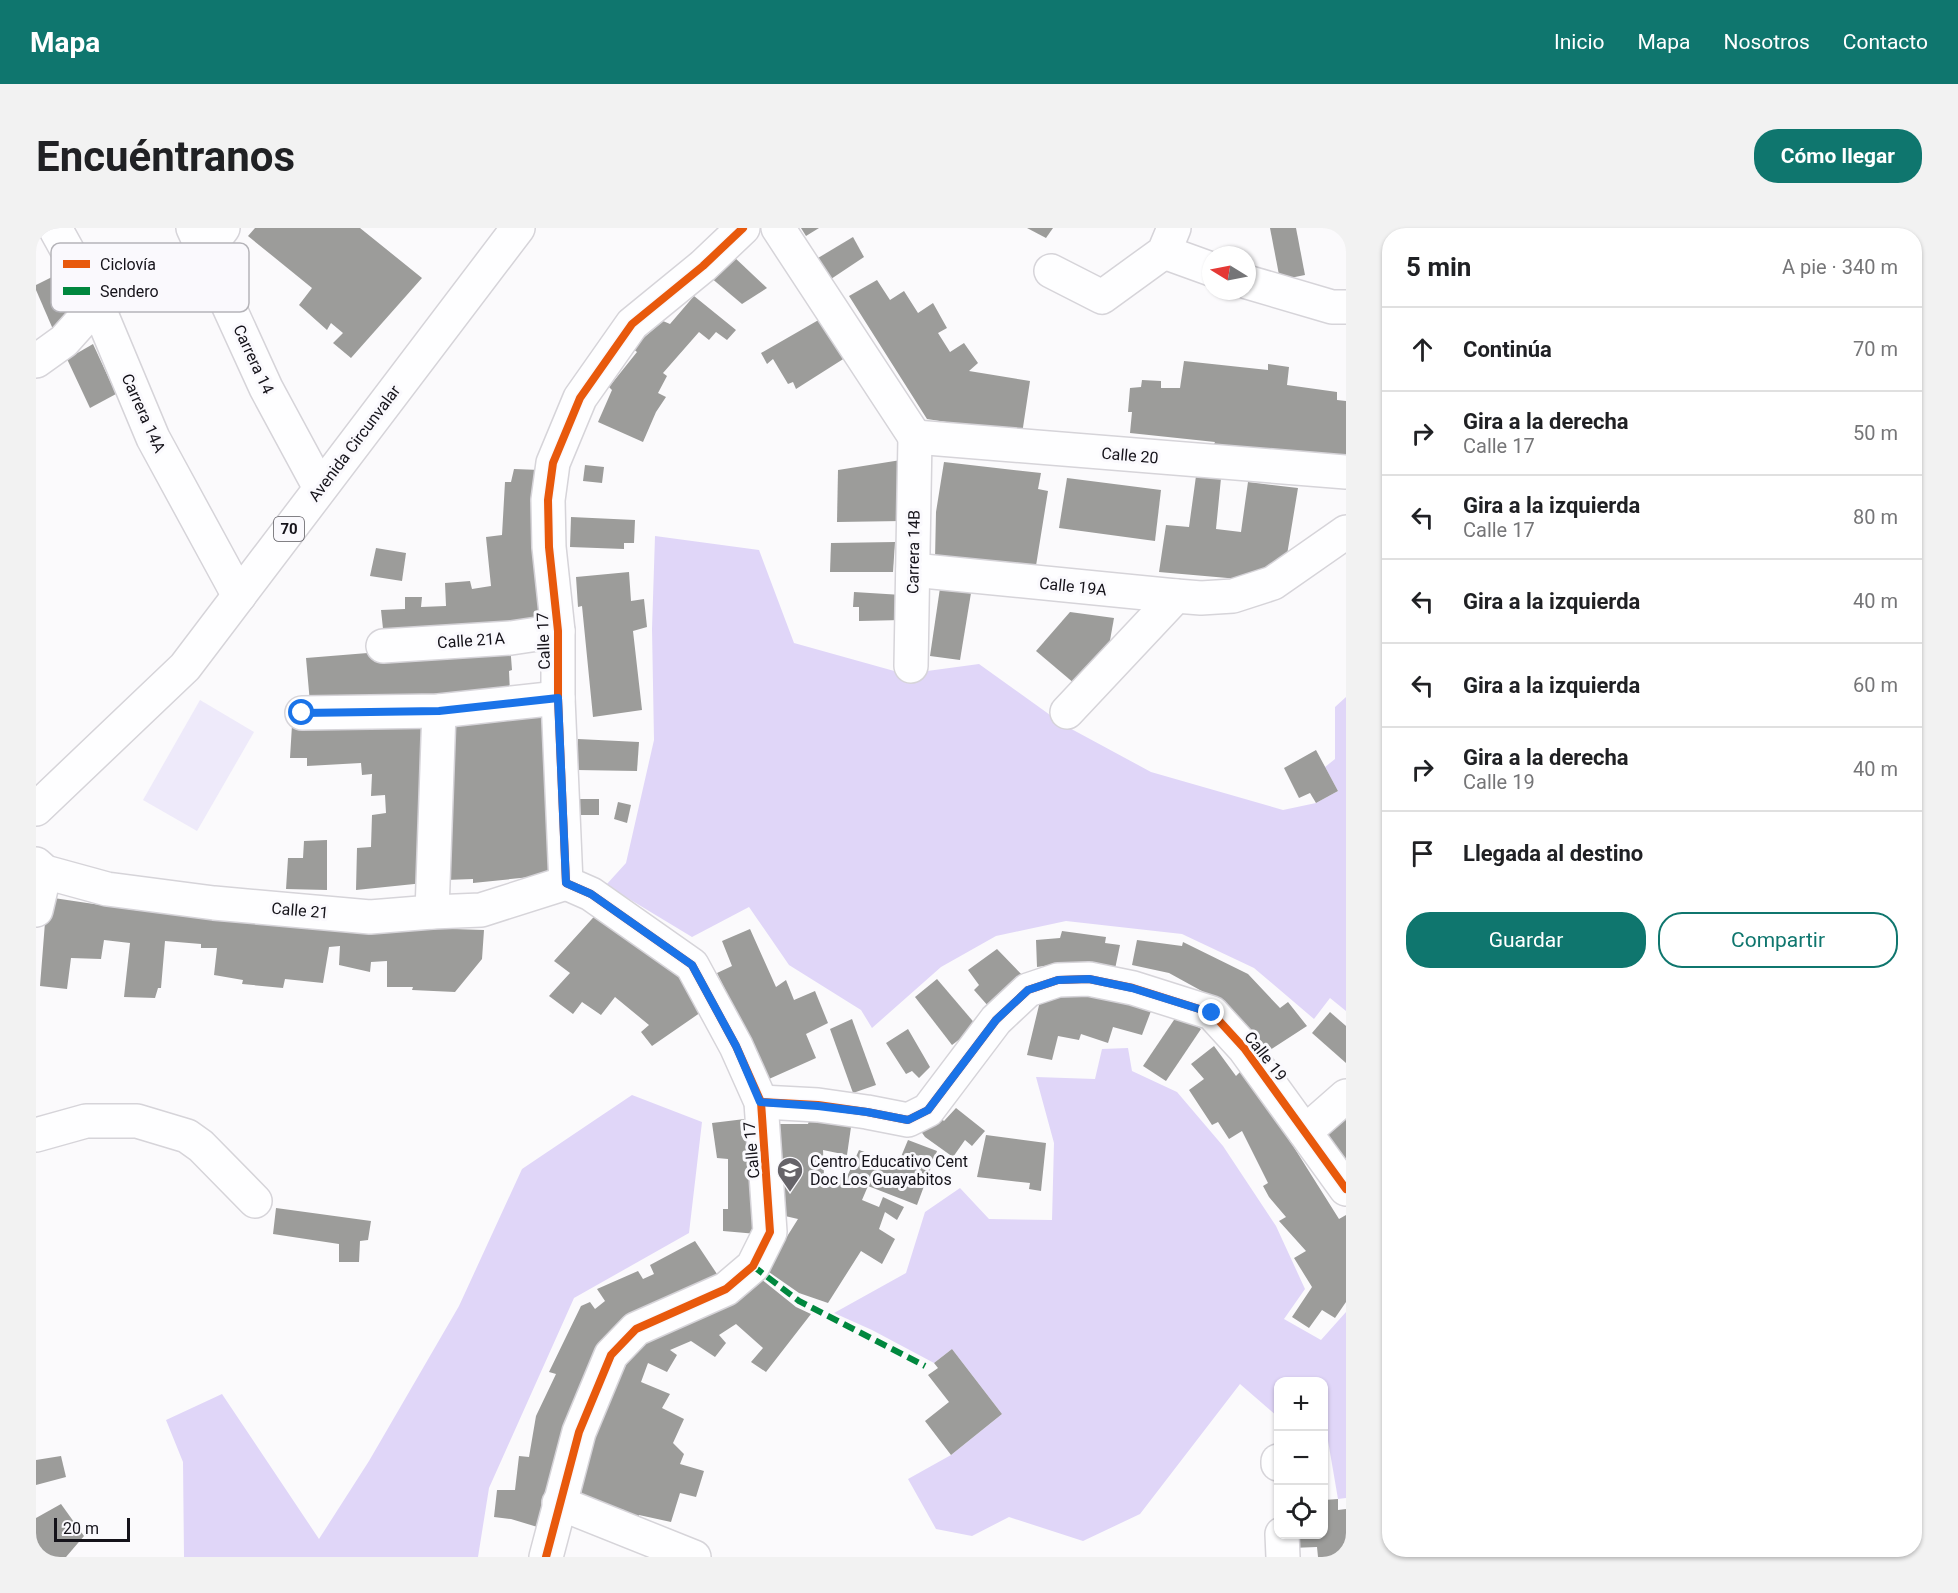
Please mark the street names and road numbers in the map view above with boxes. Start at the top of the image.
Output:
street label: Carrera 14 [229,322,278,397]
street label: Carrera 14A [118,371,170,456]
street label: Avenida Circunvalar [305,381,405,505]
street label: Calle 20 [1101,444,1159,467]
street label: Carrera 14B [903,510,924,594]
road number: 70 [274,517,304,541]
street label: Calle 19A [1038,574,1108,600]
street label: Calle 17 [533,612,554,670]
street label: Calle 21A [437,629,506,652]
street label: Calle 21 [271,899,329,922]
street label: Calle 19 [1240,1028,1291,1085]
street label: Calle 17 [740,1121,763,1179]

